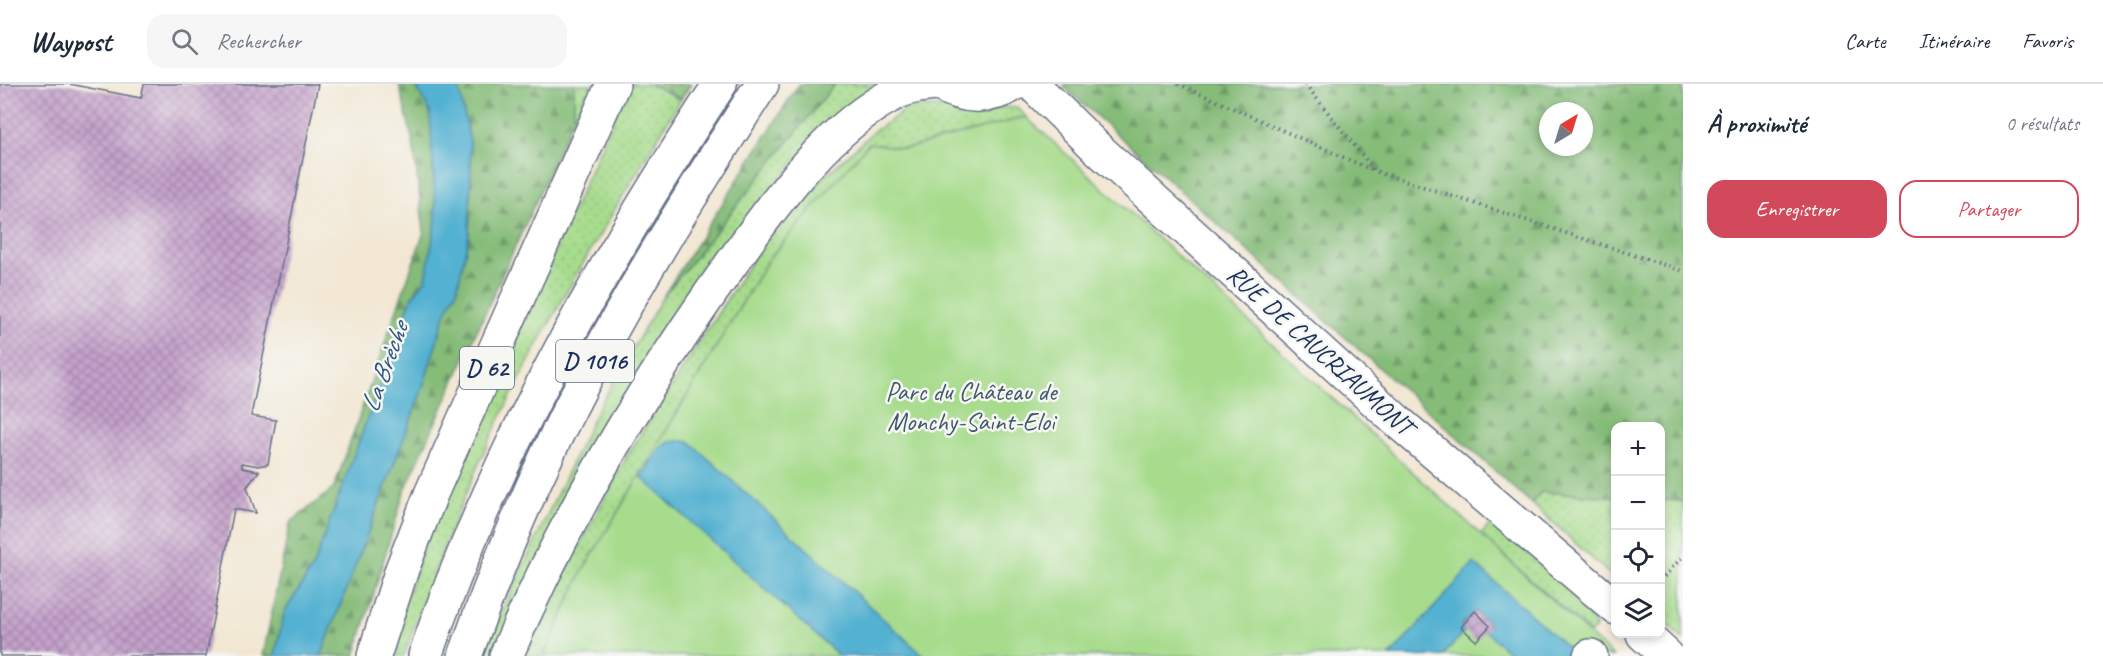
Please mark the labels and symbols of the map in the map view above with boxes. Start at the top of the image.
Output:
north arrow [1539,102,1593,156]
street label: RUE DE CAUCRIAUMONT [1220,258,1424,446]
water label: La Brèche [352,314,417,416]
road number: D 1016 [556,340,634,382]
road number: D 62 [460,347,514,389]
park label: Parc du Château de Monchy-Saint-Eloi [885,375,1059,438]

